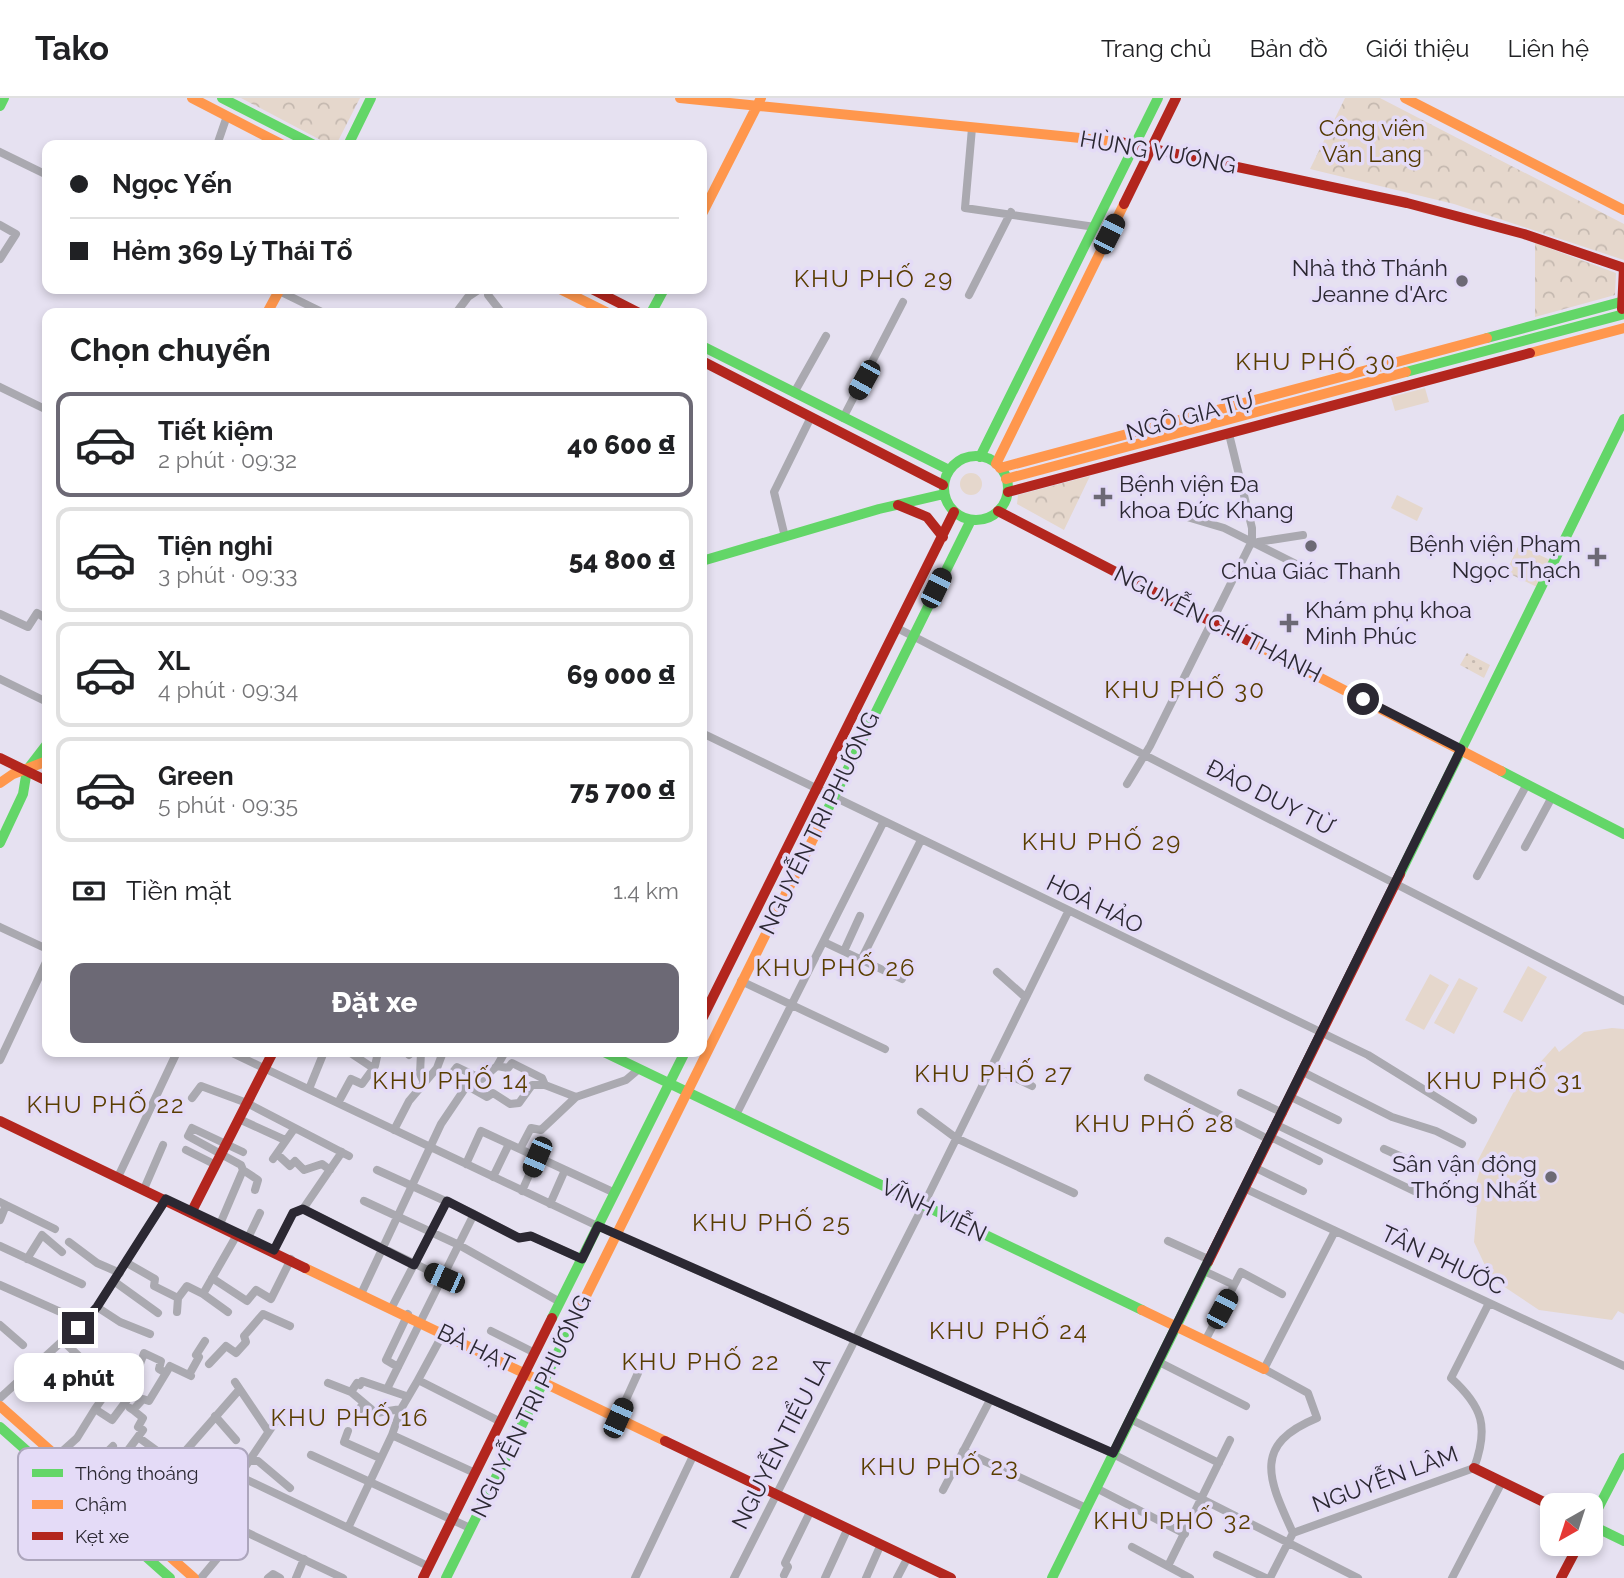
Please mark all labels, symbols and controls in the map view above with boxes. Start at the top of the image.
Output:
text: Tako [35,29,109,68]
text: Trang chủ [1101,34,1211,63]
text: Bản đồ [1249,34,1328,63]
text: Giới thiệu [1366,34,1469,63]
text: Liên hệ [1507,34,1589,63]
park label: Công viên Văn Lang [1319,114,1425,167]
street label: HÙNG VƯƠNG [1078,124,1238,179]
text: Ngọc Yến [112,169,232,199]
car [1091,211,1128,257]
text: Hẻm 369 Lý Thái Tổ [112,236,353,266]
place label: Nhà thờ Thánh Jeanne d'Arc [1292,254,1448,307]
district label: KHU PHỐ 29 [794,263,954,293]
marker: Nhà thờ Thánh Jeanne d'Arc [1454,273,1470,289]
text: Chọn chuyến [70,331,271,368]
district label: KHU PHỐ 30 [1235,346,1397,376]
car [845,357,884,403]
street label: NGÔ GIA TỰ [1123,385,1258,446]
icon: car [74,413,137,476]
text: Tiết kiệm [158,416,273,446]
text: 40 600 ₫ [567,430,675,460]
text: 2 phút · 09:32 [158,446,297,473]
place label: Bệnh viện Đa khoa Đức Khang [1119,470,1294,523]
marker: Bệnh viện Đa khoa Đức Khang [1093,487,1113,507]
icon: car [74,528,137,591]
place label: Bệnh viện Phạm Ngọc Thạch [1409,530,1581,583]
text: Tiện nghi [158,531,273,561]
marker: Chùa Giác Thanh [1303,538,1319,554]
text: 54 800 ₫ [569,545,675,575]
marker: Bệnh viện Phạm Ngọc Thạch [1587,547,1607,567]
place label: Chùa Giác Thanh [1221,557,1401,584]
street label: NGUYỄN CHÍ THANH [1110,559,1327,688]
text: 3 phút · 09:33 [158,561,298,588]
car [918,565,955,611]
place label: Khám phụ khoa Minh Phúc [1305,596,1472,649]
marker: Khám phụ khoa Minh Phúc [1279,613,1299,633]
icon: car [74,643,137,706]
text: XL [158,646,190,676]
text: 69 000 ₫ [567,660,675,690]
district label: KHU PHỐ 30 [1104,674,1266,704]
text: 4 phút · 09:34 [158,676,298,703]
route start [1347,683,1379,715]
street label: NGUYỄN TRI PHƯƠNG [752,707,884,938]
street label: ĐÀO DUY TỪ [1202,753,1340,841]
icon: car [74,758,137,821]
text: Green [158,761,234,791]
text: 75 700 ₫ [570,775,675,805]
text: 5 phút · 09:35 [158,791,298,818]
district label: KHU PHỐ 29 [1022,826,1182,856]
street label: HOÀ HẢO [1042,869,1148,939]
icon: cash [70,872,108,910]
text: Tiền mặt [126,876,231,906]
text: 1.4 km [613,877,679,904]
district label: KHU PHỐ 26 [755,952,917,982]
button: Đặt xe [70,963,679,1043]
district label: KHU PHỐ 27 [914,1058,1074,1088]
district label: KHU PHỐ 14 [372,1065,530,1095]
district label: KHU PHỐ 31 [1426,1065,1584,1095]
district label: KHU PHỐ 22 [26,1089,186,1119]
district label: KHU PHỐ 28 [1075,1108,1235,1138]
car [520,1134,555,1180]
place label: Sân vận động Thống Nhất [1392,1150,1537,1203]
marker: Sân vận động Thống Nhất [1543,1169,1559,1185]
street label: VĨNH VIỄN [877,1171,992,1247]
district label: KHU PHỐ 25 [692,1207,852,1237]
street label: TÂN PHƯỚC [1377,1219,1510,1300]
car [421,1260,468,1296]
car [1203,1286,1242,1332]
street label: NGUYỄN TRI PHƯƠNG [464,1290,596,1521]
route end [62,1312,94,1344]
district label: KHU PHỐ 24 [929,1315,1089,1345]
street label: BÀ HẠT [433,1317,519,1378]
district label: KHU PHỐ 22 [621,1346,781,1376]
street label: NGUYỄN TIỂU LA [725,1351,836,1533]
callout: 4 phút [13,1352,143,1402]
text: 4 phút [43,1364,115,1391]
car [600,1395,637,1441]
district label: KHU PHỐ 16 [271,1402,429,1432]
street label: NGUYỄN LÂM [1308,1439,1461,1517]
legend [18,1448,248,1560]
district label: KHU PHỐ 23 [860,1451,1020,1481]
text: Thông thoáng [75,1462,199,1484]
text: Chậm [75,1493,127,1515]
north arrow [1540,1493,1603,1556]
map controls [1540,1493,1603,1556]
district label: KHU PHỐ 32 [1093,1505,1253,1535]
text: Kẹt xe [75,1525,129,1547]

